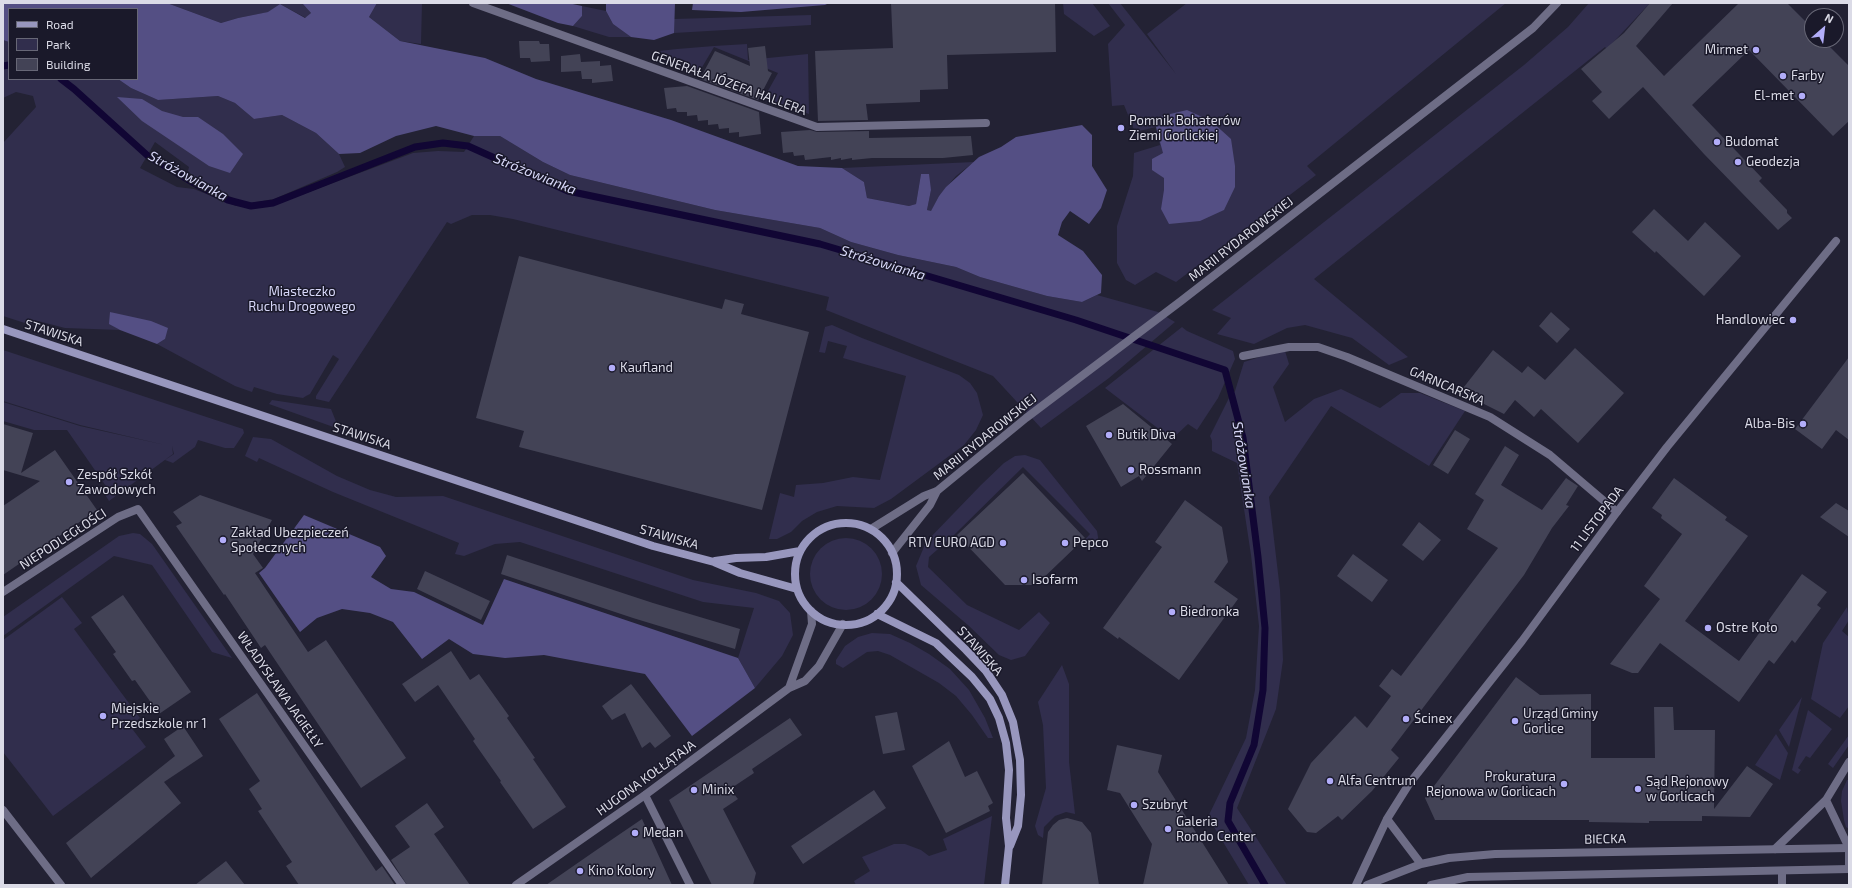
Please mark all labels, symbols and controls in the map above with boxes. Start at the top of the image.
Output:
legend [8,8,138,80]
north arrow [1804,8,1844,48]
text: N [1823,10,1836,25]
text: Road [46,17,74,31]
text: Park [46,37,71,51]
place label: Mirmet [1705,42,1748,58]
marker: Mirmet [1751,45,1761,55]
street label: GENERAŁA JÓZEFA HALLERA [649,48,809,118]
text: Building [46,57,90,71]
place label: Farby [1791,68,1824,84]
marker: Farby [1778,71,1788,81]
place label: El-met [1754,88,1794,104]
marker: El-met [1797,91,1807,101]
place label: Pomnik Bohaterów Ziemi Gorlickiej [1129,113,1241,144]
marker: Pomnik Bohaterów Ziemi Gorlickiej [1116,123,1126,133]
place label: Budomat [1725,134,1779,150]
marker: Budomat [1712,137,1722,147]
water label: Stróżowianka [145,147,231,205]
water label: Stróżowianka [491,150,579,198]
place label: Geodezja [1746,154,1800,170]
marker: Geodezja [1733,157,1743,167]
street label: MARII RYDAROWSKIEJ [1186,193,1296,285]
water label: Stróżowianka [838,242,928,284]
park label: Miasteczko Ruchu Drogowego [248,284,356,315]
place label: Handlowiec [1716,312,1785,328]
marker: Handlowiec [1788,315,1798,325]
street label: STAWISKA [23,316,85,350]
place label: Kaufland [620,360,673,376]
marker: Kaufland [607,363,617,373]
street label: GARNCARSKA [1407,363,1487,409]
street label: MARII RYDAROWSKIEJ [930,391,1040,483]
place label: Alba-Bis [1745,416,1795,432]
street label: STAWISKA [331,419,393,453]
marker: Alba-Bis [1798,419,1808,429]
water label: Stróżowianka [1229,420,1259,510]
place label: Butik Diva [1117,427,1176,443]
marker: Butik Diva [1104,430,1114,440]
place label: Rossmann [1139,462,1201,478]
marker: Rossmann [1126,465,1136,475]
place label: Zespół Szkół Zawodowych [77,467,156,498]
marker: Zespół Szkół Zawodowych [64,477,74,487]
street label: 11 LISTOPADA [1567,483,1627,555]
street label: NIEPODLEGŁOŚCI [17,505,109,573]
street label: STAWISKA [638,521,700,553]
place label: Zakład Ubezpieczeń Społecznych [231,525,349,556]
marker: Zakład Ubezpieczeń Społecznych [218,535,228,545]
place label: RTV EURO AGD [908,535,995,551]
place label: Pepco [1073,535,1109,551]
marker: RTV EURO AGD [998,538,1008,548]
marker: Pepco [1060,538,1070,548]
place label: Isofarm [1032,572,1078,588]
marker: Isofarm [1019,575,1029,585]
place label: Biedronka [1180,604,1239,620]
marker: Biedronka [1167,607,1177,617]
place label: Ostre Koło [1716,620,1778,636]
street label: STAWISKA [954,623,1006,679]
marker: Ostre Koło [1703,623,1713,633]
street label: WŁADYSŁAWA JAGIEŁŁY [234,629,326,751]
place label: Miejskie Przedszkole nr 1 [111,701,207,732]
place label: Urząd Gminy Gorlice [1523,706,1598,737]
marker: Miejskie Przedszkole nr 1 [98,711,108,721]
place label: Ścinex [1414,711,1452,727]
marker: Ścinex [1401,714,1411,724]
marker: Urząd Gminy Gorlice [1510,716,1520,726]
street label: HUGONA KOŁŁĄTAJA [593,737,699,819]
place label: Prokuratura Rejonowa w Gorlicach [1426,769,1556,800]
place label: Alfa Centrum [1338,773,1416,789]
place label: Sąd Rejonowy w Gorlicach [1646,774,1729,805]
marker: Alfa Centrum [1325,776,1335,786]
marker: Prokuratura Rejonowa w Gorlicach [1559,779,1569,789]
place label: Minix [702,782,734,798]
marker: Sąd Rejonowy w Gorlicach [1633,784,1643,794]
marker: Minix [689,785,699,795]
place label: Szubryt [1142,797,1188,813]
marker: Szubryt [1129,800,1139,810]
place label: Galeria Rondo Center [1176,814,1256,845]
marker: Galeria Rondo Center [1163,824,1173,834]
place label: Medan [643,825,684,841]
marker: Medan [630,828,640,838]
street label: BIECKA [1584,831,1626,847]
place label: Kino Kolory [588,863,655,879]
marker: Kino Kolory [575,866,585,876]

